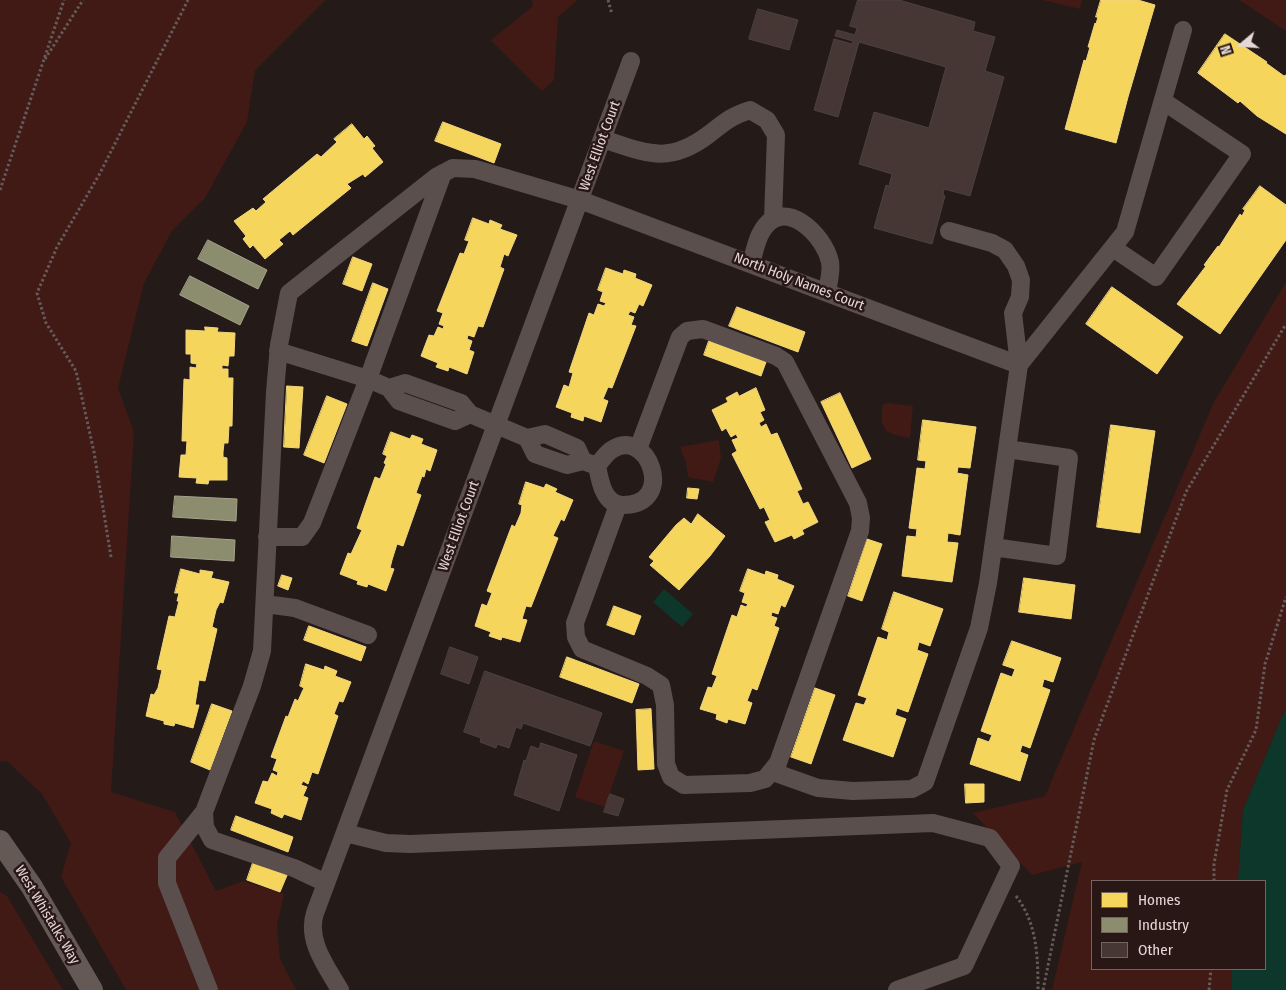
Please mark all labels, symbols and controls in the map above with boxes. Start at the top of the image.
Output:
north arrow [1216,20,1266,70]
text: N [1217,43,1236,56]
street label: West Elliot Court [576,99,624,193]
street label: North Holy Names Court [731,249,867,315]
street label: West Elliot Court [435,479,483,573]
street label: West Whistalks Way [11,863,83,967]
legend [1091,880,1266,970]
text: Homes [1138,891,1180,909]
text: Industry [1138,916,1189,934]
text: Other [1138,941,1173,959]

